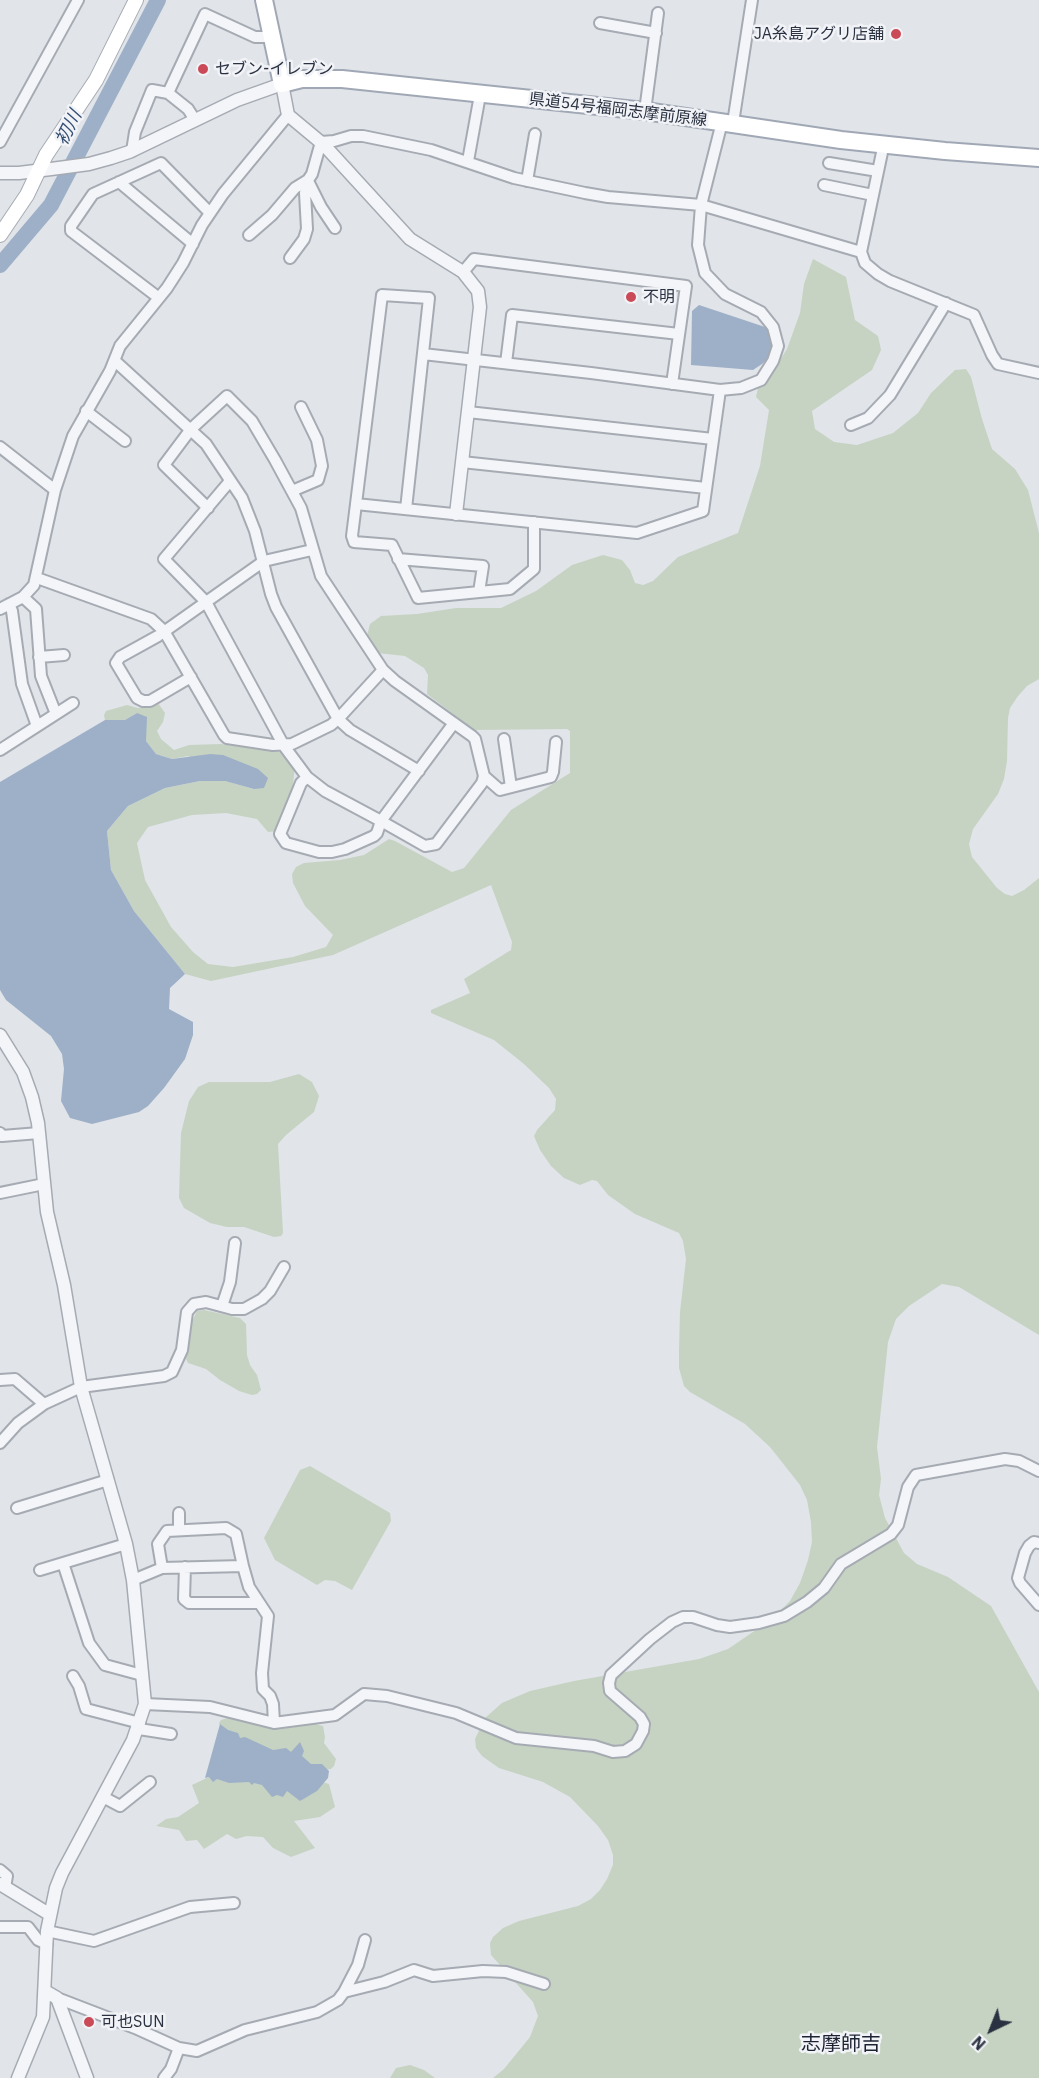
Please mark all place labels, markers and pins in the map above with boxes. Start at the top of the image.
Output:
place label: JA糸島アグリ店舗 [754,24,884,44]
marker: JA糸島アグリ店舗 [889,27,903,41]
place label: セブン-イレブン [215,59,333,79]
marker: セブン-イレブン [196,62,210,76]
place label: 不明 [643,287,675,307]
marker: 不明 [624,290,638,304]
place label: 可也SUN [101,2012,164,2032]
marker: 可也SUN [82,2015,96,2029]

